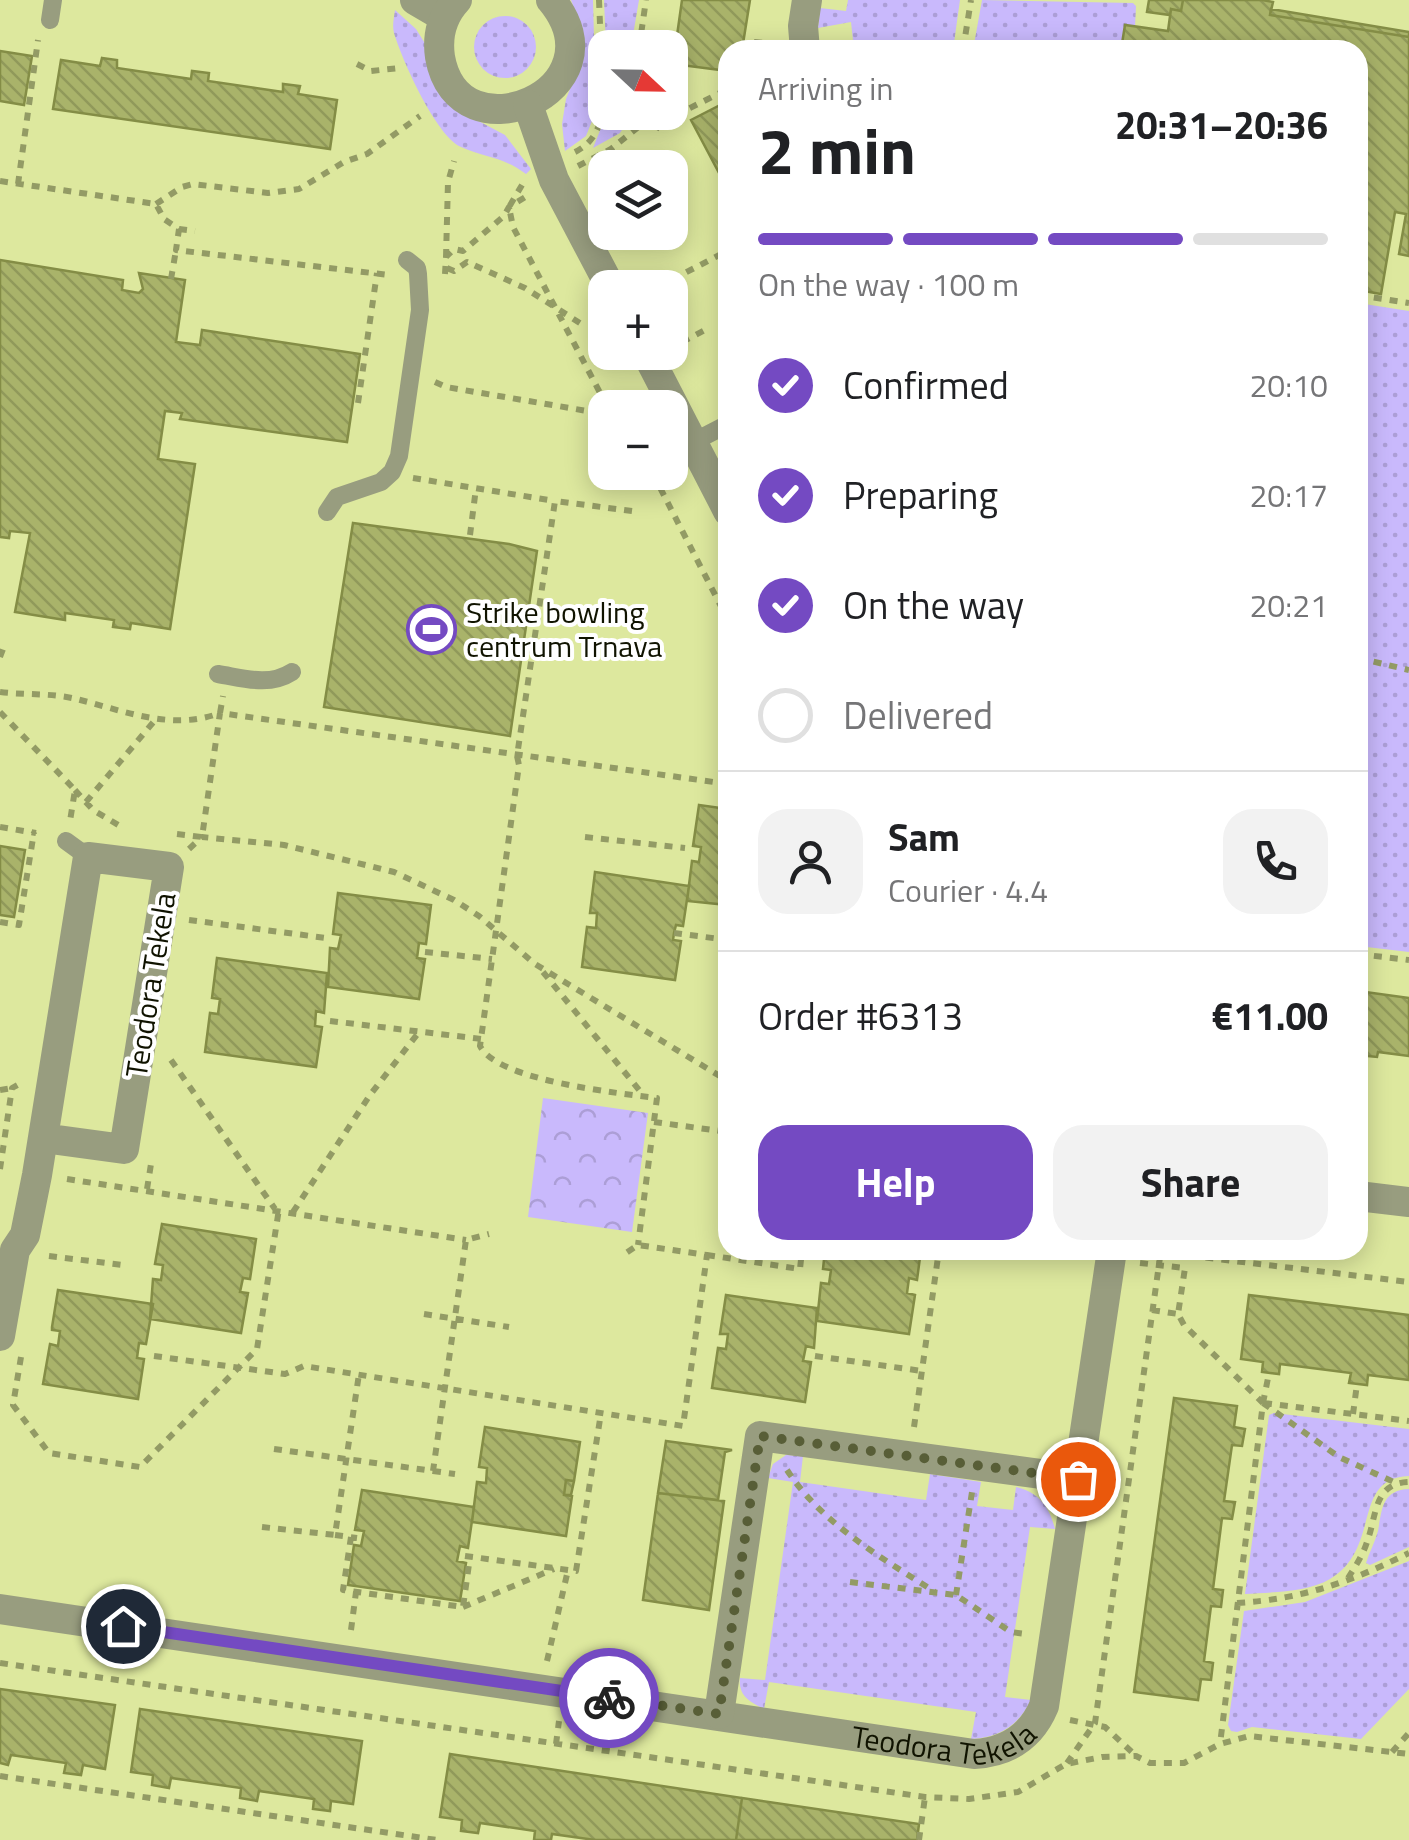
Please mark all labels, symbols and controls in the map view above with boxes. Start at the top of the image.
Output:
north arrow [588,30,688,130]
map controls [588,30,688,490]
text: Arriving in [758,64,894,112]
text: 20:31–20:36 [1115,96,1328,154]
text: 2 min [758,100,916,199]
button: layers [588,150,688,250]
text: On the way · 100 m [758,260,1019,308]
button: + [588,270,688,370]
text: Confirmed [843,356,1009,414]
icon: check [758,358,813,413]
text: 20:10 [1249,361,1328,409]
button: − [588,390,688,490]
text: Preparing [843,466,998,524]
icon: check [758,468,813,523]
text: 20:17 [1249,471,1328,519]
text: On the way [843,576,1024,634]
icon: check [758,578,813,633]
text: 20:21 [1249,581,1328,629]
place label: Strike bowling centrum Trnava [466,589,662,669]
sports icon: Strike bowling centrum Trnava [405,603,457,655]
text: Delivered [843,686,993,744]
text: Sam [888,808,960,866]
button: person [758,809,863,914]
button: phone [1223,809,1328,914]
text: Courier · 4.4 [888,866,1048,914]
street label: Teodora Tekela [113,889,187,1081]
text: Order #6313 [758,987,963,1045]
text: €11.00 [1212,987,1328,1045]
button: Help [758,1125,1033,1240]
button: Share [1053,1125,1328,1240]
pin [1036,1437,1121,1522]
icon: bag [1051,1452,1106,1507]
pin [81,1584,166,1669]
icon: home [96,1599,151,1654]
courier [559,1648,659,1748]
icon: bike [582,1671,637,1726]
street label: Teodora Tekela [849,1712,1047,1777]

